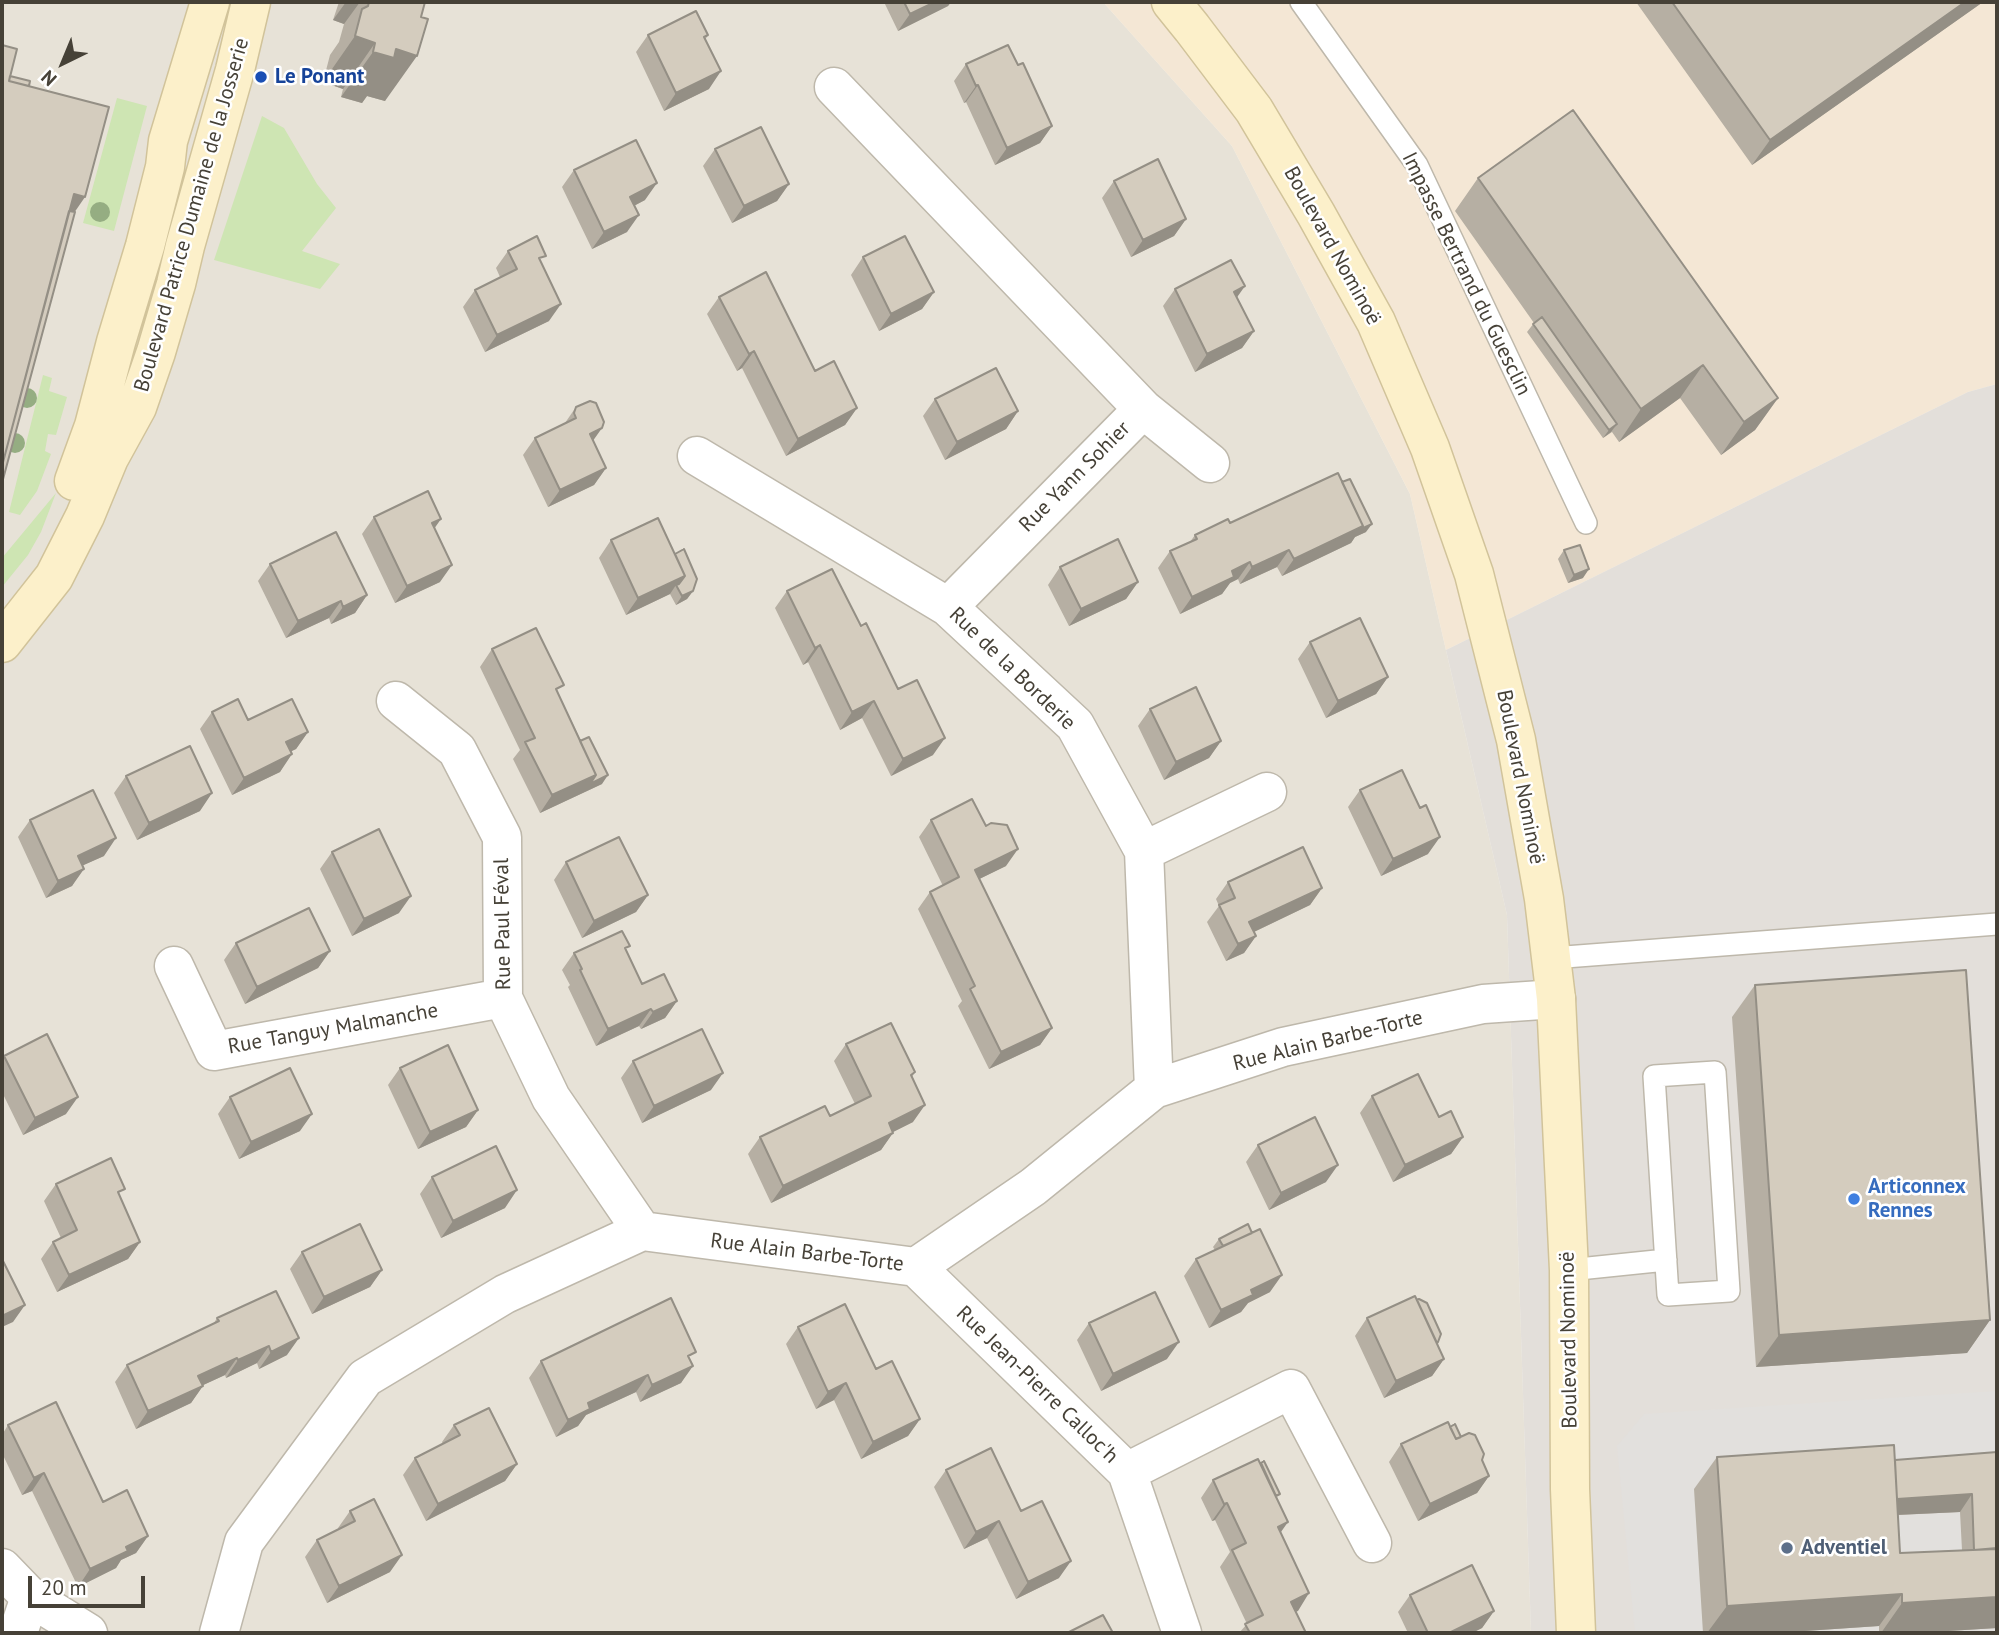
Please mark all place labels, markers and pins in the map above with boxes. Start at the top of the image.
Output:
place label: Le Ponant [275,64,364,90]
marker: Le Ponant [253,69,269,85]
place label: Articonnex Rennes [1868,1174,1966,1224]
marker: Articonnex Rennes [1846,1191,1862,1207]
place label: Adventiel [1801,1535,1887,1561]
marker: Adventiel [1779,1540,1795,1556]

